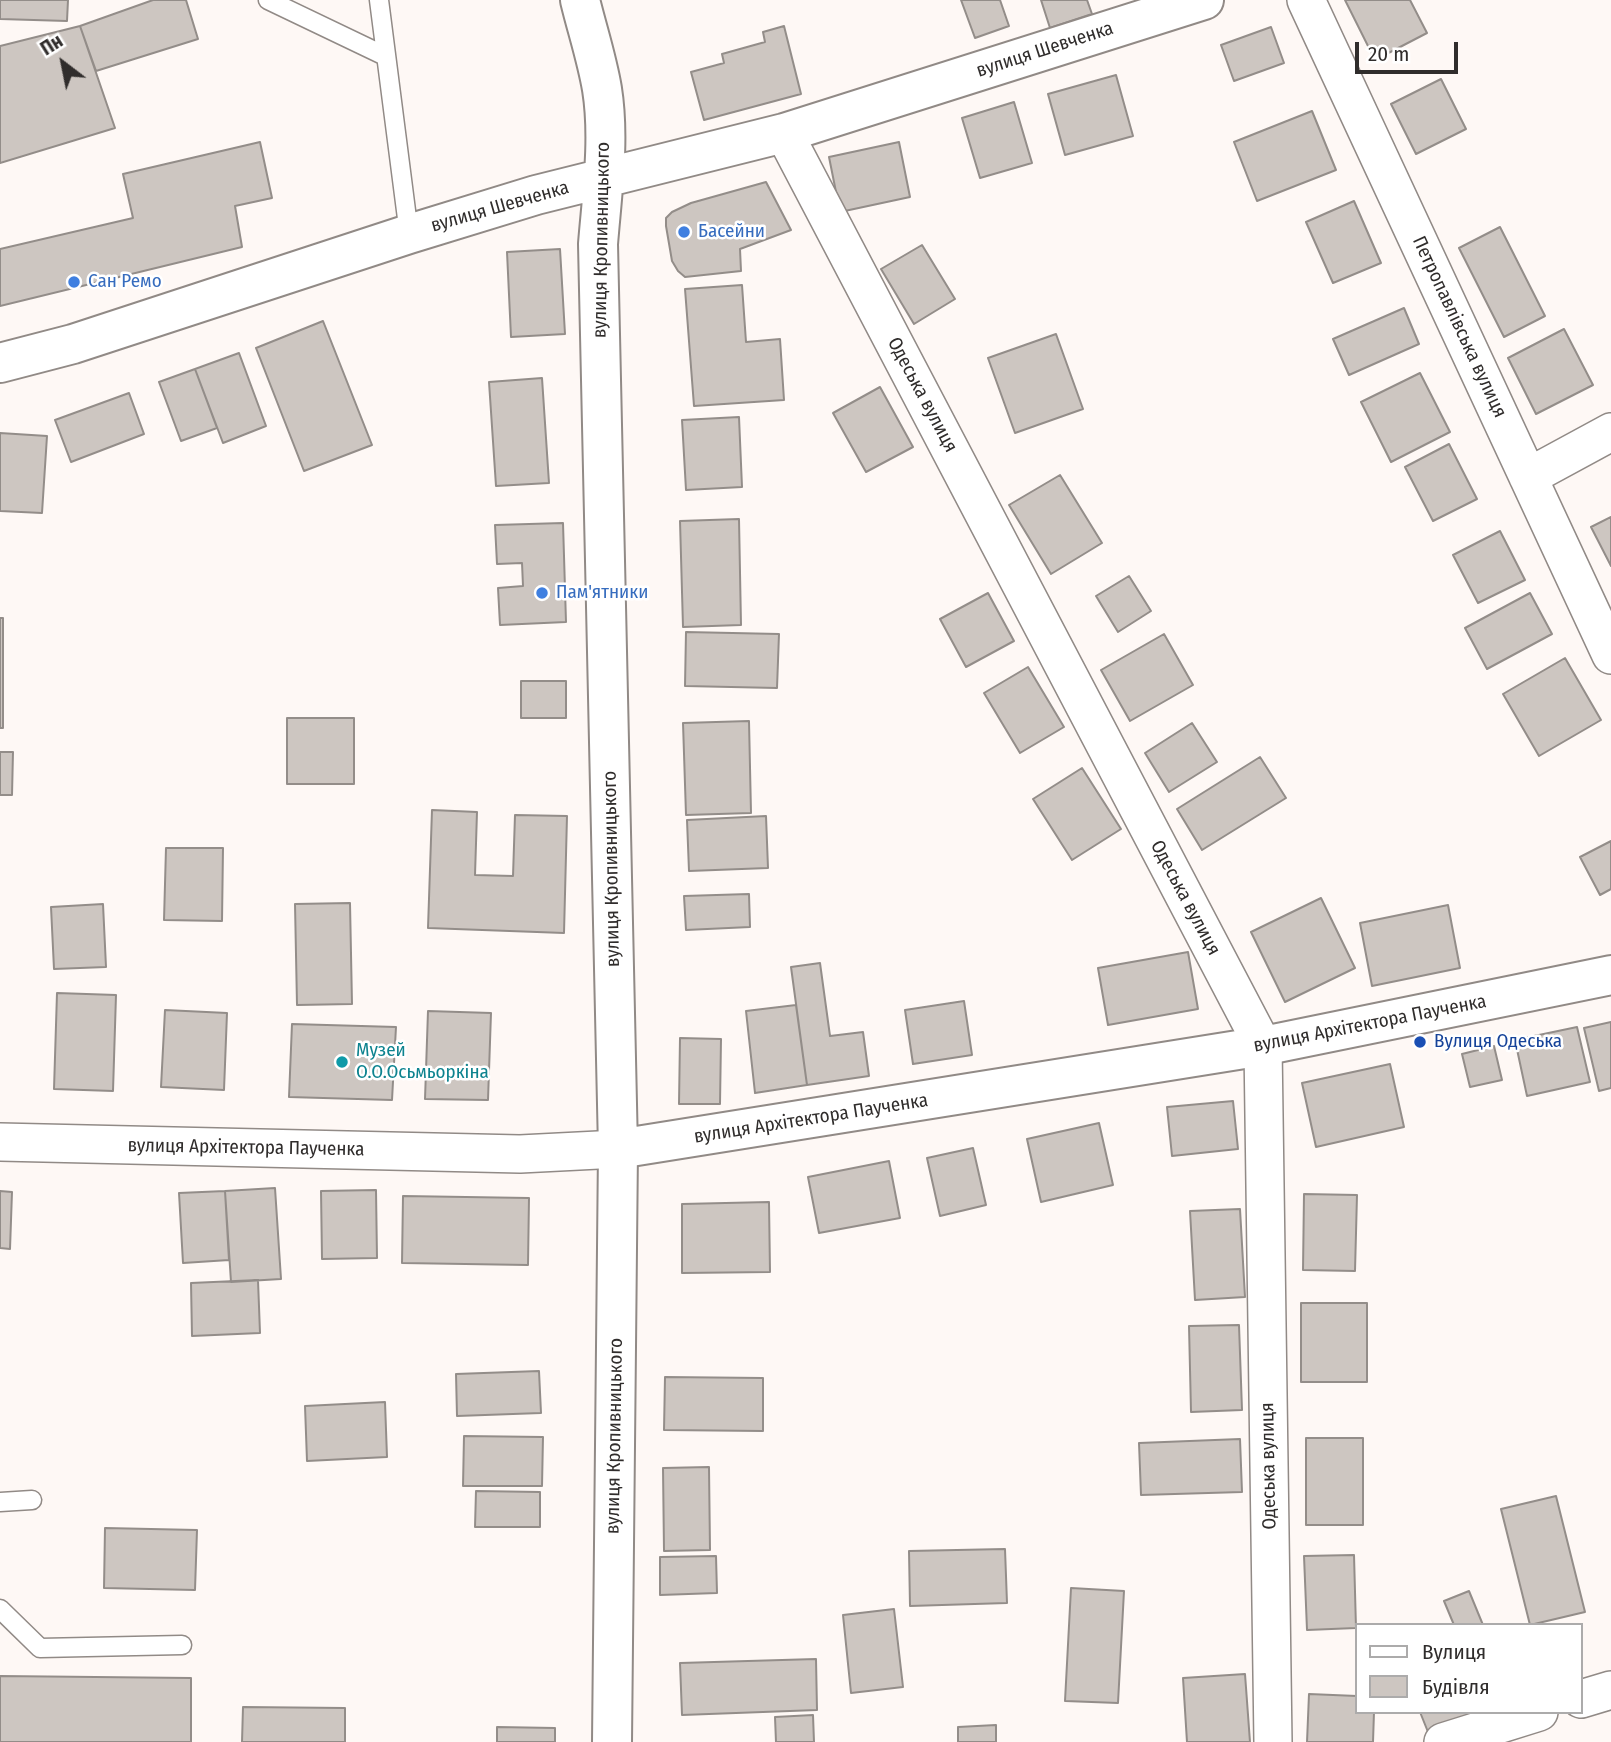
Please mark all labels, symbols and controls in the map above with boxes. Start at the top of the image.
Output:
street label: вулиця Шевченка [974,17,1116,83]
north arrow [28,28,98,98]
scale bar [1359,28,1462,72]
text: Пн [36,29,67,60]
text: 20 m [1368,41,1409,67]
street label: вулиця Кропивницького [589,142,615,338]
street label: вулиця Шевченка [428,176,572,238]
place label: Басейни [698,221,765,243]
marker: Басейни [676,224,692,240]
street label: Петропавлівська вулиця [1407,233,1511,421]
place label: Сан Ремо [88,271,162,293]
marker: Сан Ремо [66,274,82,290]
street label: Одеська вулиця [882,334,962,456]
place label: Пам'ятники [556,582,648,604]
marker: Пам'ятники [534,585,550,601]
street label: вулиця Кропивницького [599,771,625,967]
street label: Одеська вулиця [1145,837,1225,959]
street label: вулиця Архітектора Паученка [1252,990,1488,1058]
place label: Вулиця Одеська [1434,1031,1562,1053]
marker: Вулиця Одеська [1412,1034,1428,1050]
place label: Музей О.О.Осьмьоркіна [356,1040,489,1084]
marker: Музей О.О.Осьмьоркіна [334,1054,350,1070]
street label: вулиця Архітектора Паученка [692,1089,930,1149]
street label: вулиця Архітектора Паученка [127,1135,365,1161]
street label: вулиця Кропивницького [602,1338,628,1534]
street label: Одеська вулиця [1256,1402,1282,1530]
legend [1356,1623,1583,1714]
text: Вулиця [1422,1639,1486,1665]
text: Будівля [1422,1674,1490,1700]

